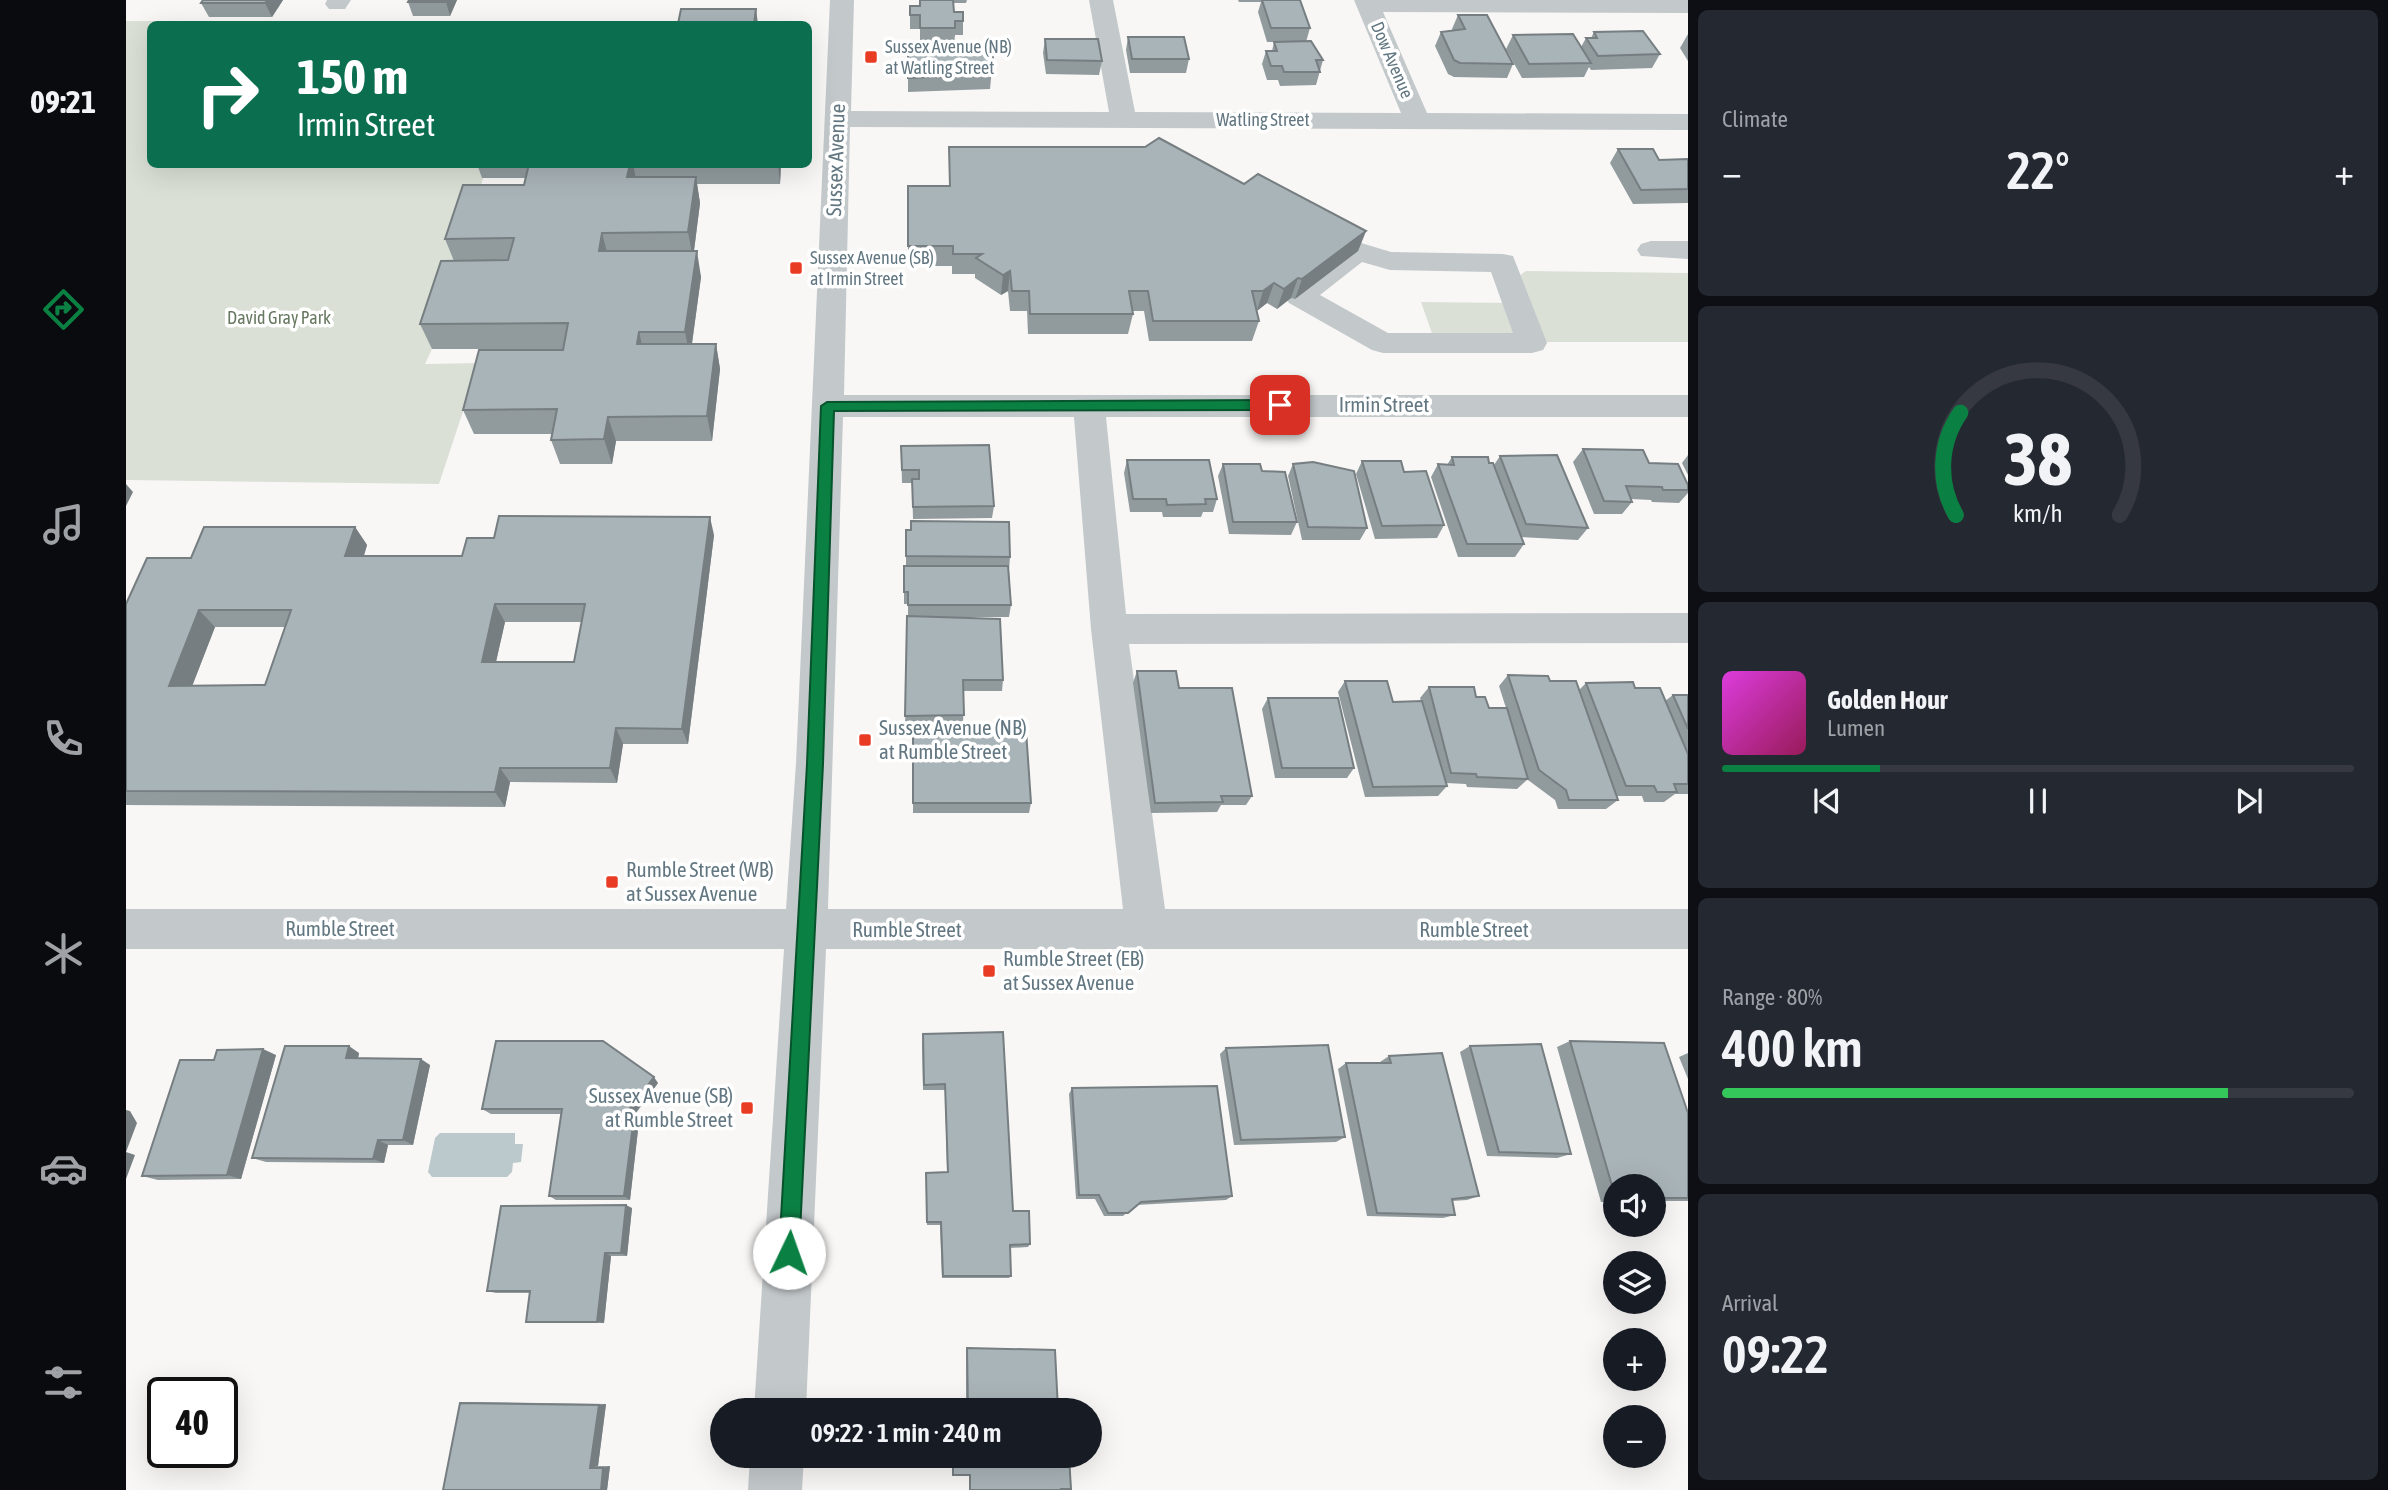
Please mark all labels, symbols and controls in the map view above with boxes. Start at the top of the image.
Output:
street label: Dow Avenue [1367,18,1418,101]
place label: Sussex Avenue (NB) at Watling Street [885,36,1012,78]
text: 150 m [297,48,408,104]
icon: right [182,49,273,140]
marker: Sussex Avenue (NB) at Watling Street [863,49,879,65]
text: 09:21 [30,83,96,120]
street label: Sussex Avenue [821,103,849,217]
text: Irmin Street [297,106,435,143]
text: Climate [1722,106,1788,132]
street label: Watling Street [1216,109,1310,130]
text: 22° [2006,140,2070,200]
text: − [1722,150,1742,193]
text: + [2334,150,2354,193]
place label: Sussex Avenue (SB) at Irmin Street [810,247,934,289]
marker: Sussex Avenue (SB) at Irmin Street [788,260,804,276]
icon: directions [39,285,88,334]
park label: David Gray Park [227,307,331,328]
pin [1250,375,1310,435]
icon: arrive [1261,386,1299,424]
street label: Irmin Street [1339,392,1429,416]
text: 38 [2004,417,2072,500]
text: km/h [2013,499,2063,527]
icon: music [39,500,88,549]
text: Golden Hour [1827,685,1947,715]
icon: phone [39,714,88,763]
place label: Sussex Avenue (NB) at Rumble Street [879,715,1027,763]
text: Lumen [1827,715,1885,741]
marker: Sussex Avenue (NB) at Rumble Street [857,732,873,748]
icon: previous [1808,782,1846,820]
icon: pause [2019,782,2057,820]
icon: next [2230,782,2268,820]
place label: Rumble Street (WB) at Sussex Avenue [626,857,774,905]
marker: Rumble Street (WB) at Sussex Avenue [604,874,620,890]
street label: Rumble Street [285,916,395,940]
street label: Rumble Street [852,917,962,941]
street label: Rumble Street [1419,917,1529,941]
icon: climate [39,929,88,978]
place label: Rumble Street (EB) at Sussex Avenue [1003,946,1144,994]
marker: Rumble Street (EB) at Sussex Avenue [981,963,997,979]
text: Range · 80% [1722,984,1822,1010]
text: 400 km [1722,1018,1863,1078]
place label: Sussex Avenue (SB) at Rumble Street [589,1083,733,1131]
marker: Sussex Avenue (SB) at Rumble Street [739,1100,755,1116]
icon: car [39,1144,88,1193]
map controls [1603,1174,1666,1468]
button: sound [1603,1174,1666,1237]
position arrow [752,1216,826,1290]
button: layers [1603,1251,1666,1314]
text: Arrival [1722,1290,1778,1316]
text: 09:22 [1722,1324,1829,1384]
button: + [1603,1328,1666,1391]
icon: filters [39,1358,88,1407]
speed limit sign: 40 [147,1377,238,1468]
button: − [1603,1405,1666,1468]
text: 09:22 · 1 min · 240 m [811,1418,1001,1448]

